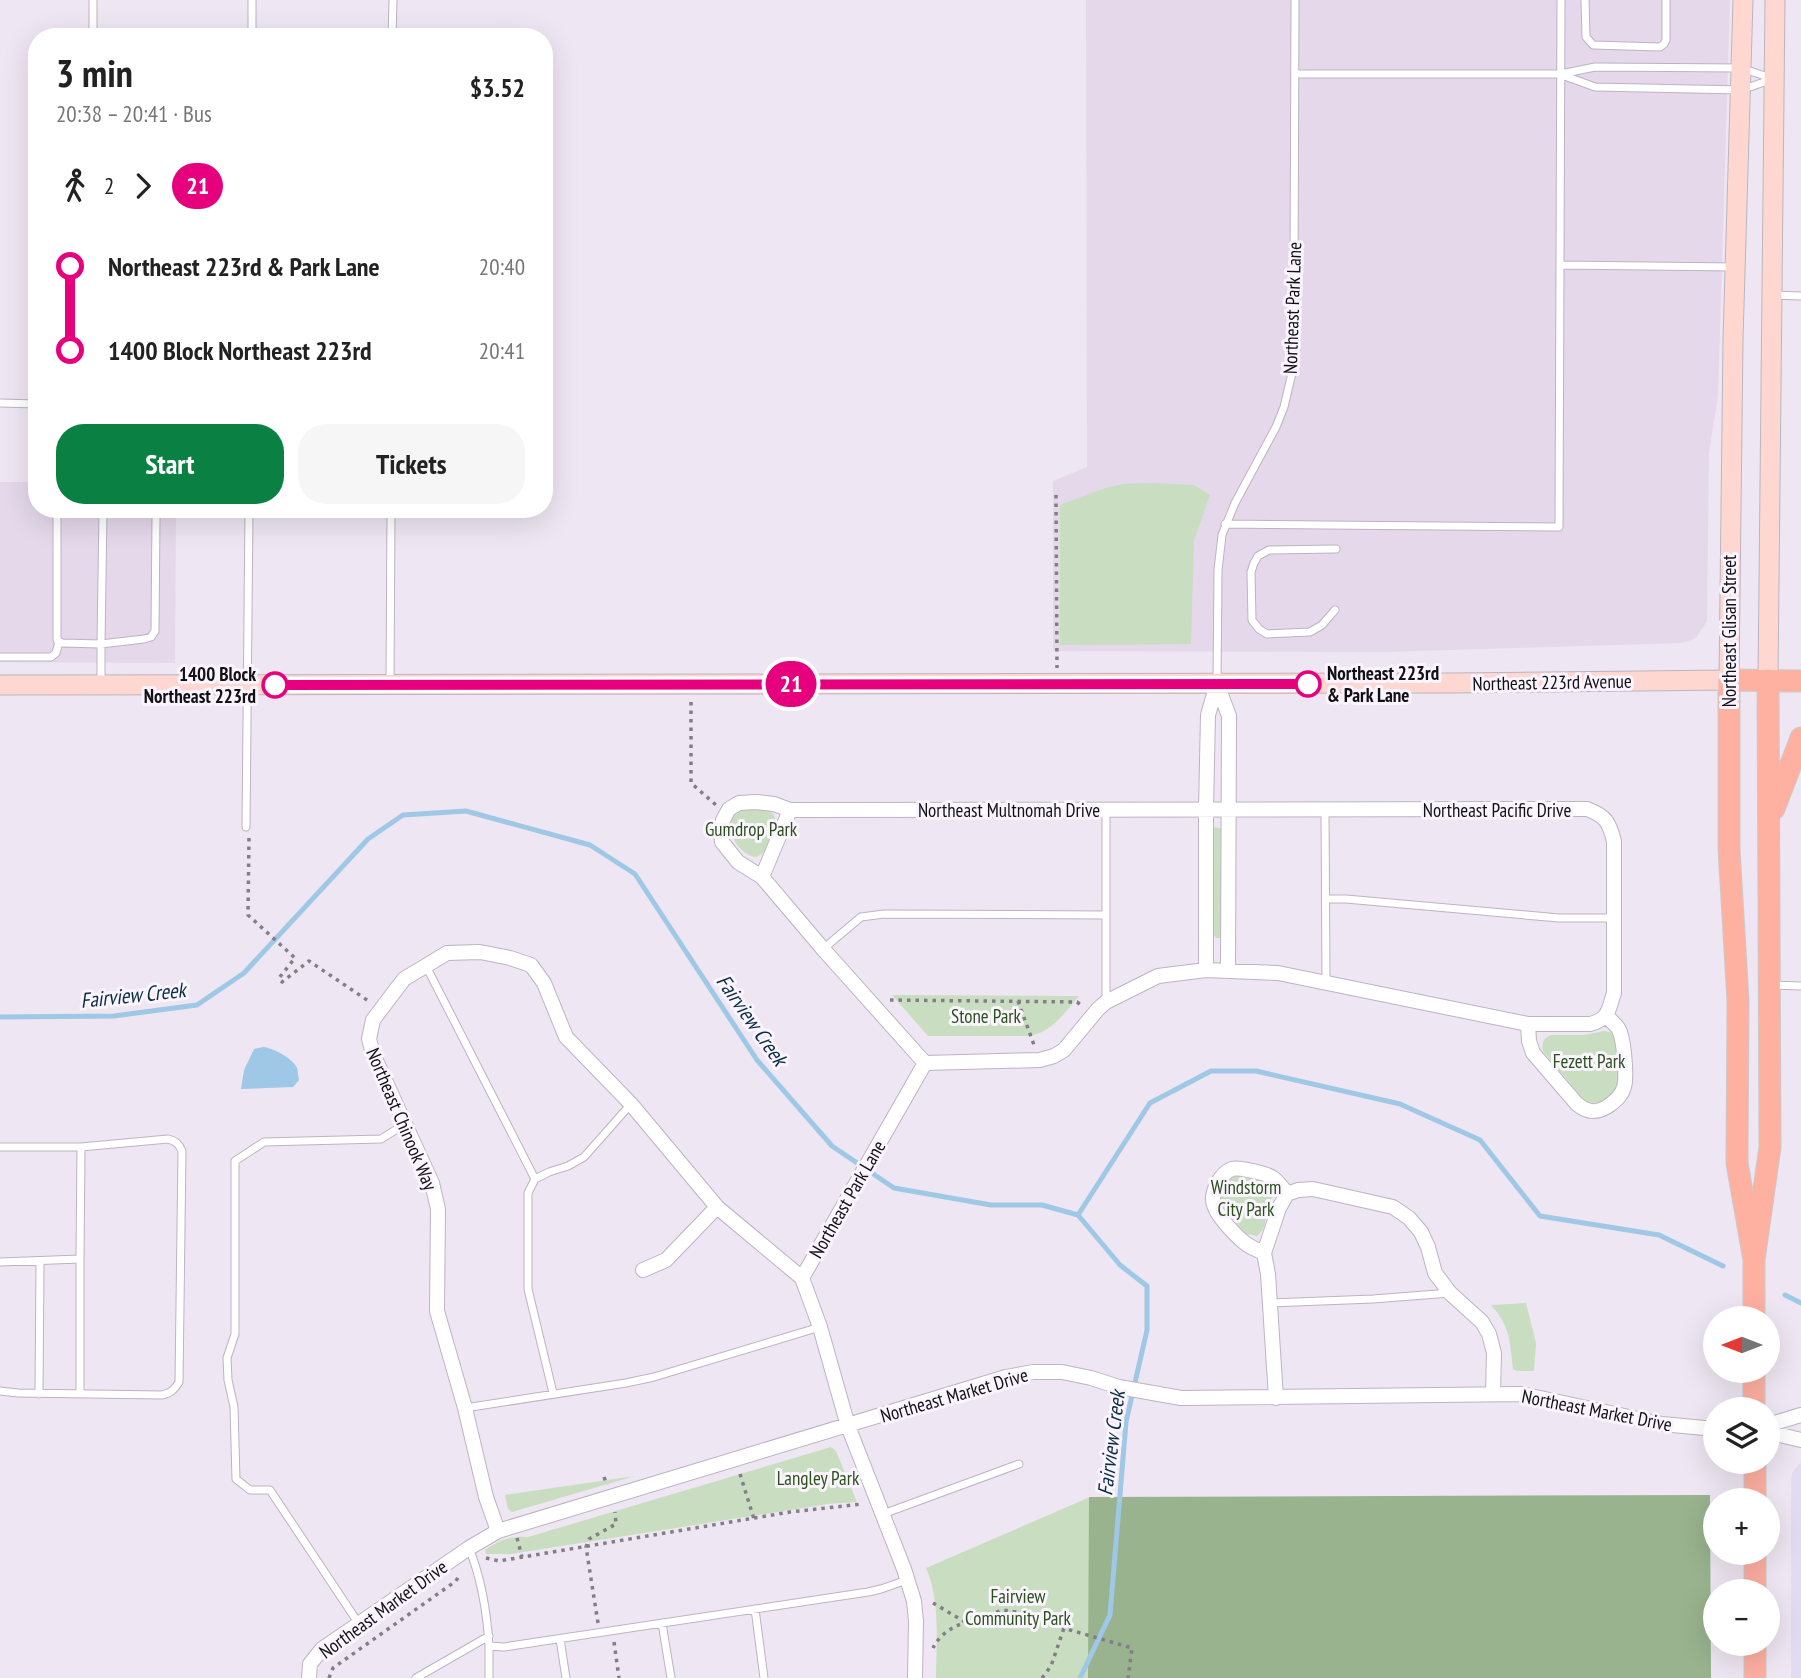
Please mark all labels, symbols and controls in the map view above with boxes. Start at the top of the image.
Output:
text: 3 min [56,48,133,97]
text: $3.52 [470,71,525,104]
text: 20:38 – 20:41 · Bus [56,99,212,128]
icon: walk [56,167,94,205]
icon: forward [124,167,162,205]
text: 21 [186,170,209,201]
text: 2 [104,171,114,200]
street label: Northeast Park Lane [1278,241,1306,374]
text: Northeast 223rd & Park Lane [108,250,380,283]
text: 20:40 [479,252,525,281]
text: 1400 Block Northeast 223rd [108,334,372,367]
text: 20:41 [479,336,525,365]
button: Start [56,424,284,504]
button: Tickets [298,424,525,504]
street label: Northeast Glisan Street [1717,554,1741,707]
line badge: 21 [760,661,822,707]
place label: Northeast 223rd & Park Lane [1327,661,1439,707]
place label: 1400 Block Northeast 223rd [144,662,256,708]
text: 21 [780,668,802,699]
street label: Northeast 223rd Avenue [1472,669,1632,695]
marker: Northeast 223rd & Park Lane [1295,671,1321,697]
marker: 1400 Block Northeast 223rd [262,672,288,698]
street label: Northeast Multnomah Drive [918,798,1100,822]
street label: Northeast Pacific Drive [1423,798,1571,822]
park label: Gumdrop Park [705,817,798,841]
water label: Fairview Creek [711,969,795,1073]
water label: Fairview Creek [79,976,190,1014]
park label: Stone Park [951,1004,1022,1028]
street label: Northeast Chinook Way [361,1044,443,1195]
park label: Fezett Park [1553,1049,1626,1073]
street label: Northeast Park Lane [804,1136,890,1262]
park label: Windstorm City Park [1211,1175,1281,1221]
north arrow [1703,1306,1780,1382]
map controls [1703,1306,1780,1656]
street label: Northeast Market Drive [877,1362,1031,1428]
street label: Northeast Market Drive [1520,1384,1674,1436]
water label: Fairview Creek [1091,1386,1131,1497]
button: layers [1703,1397,1780,1474]
park label: Langley Park [777,1466,860,1490]
button: + [1703,1488,1780,1565]
street label: Northeast Market Drive [314,1554,452,1664]
button: − [1703,1579,1780,1656]
park label: Fairview Community Park [965,1584,1072,1630]

